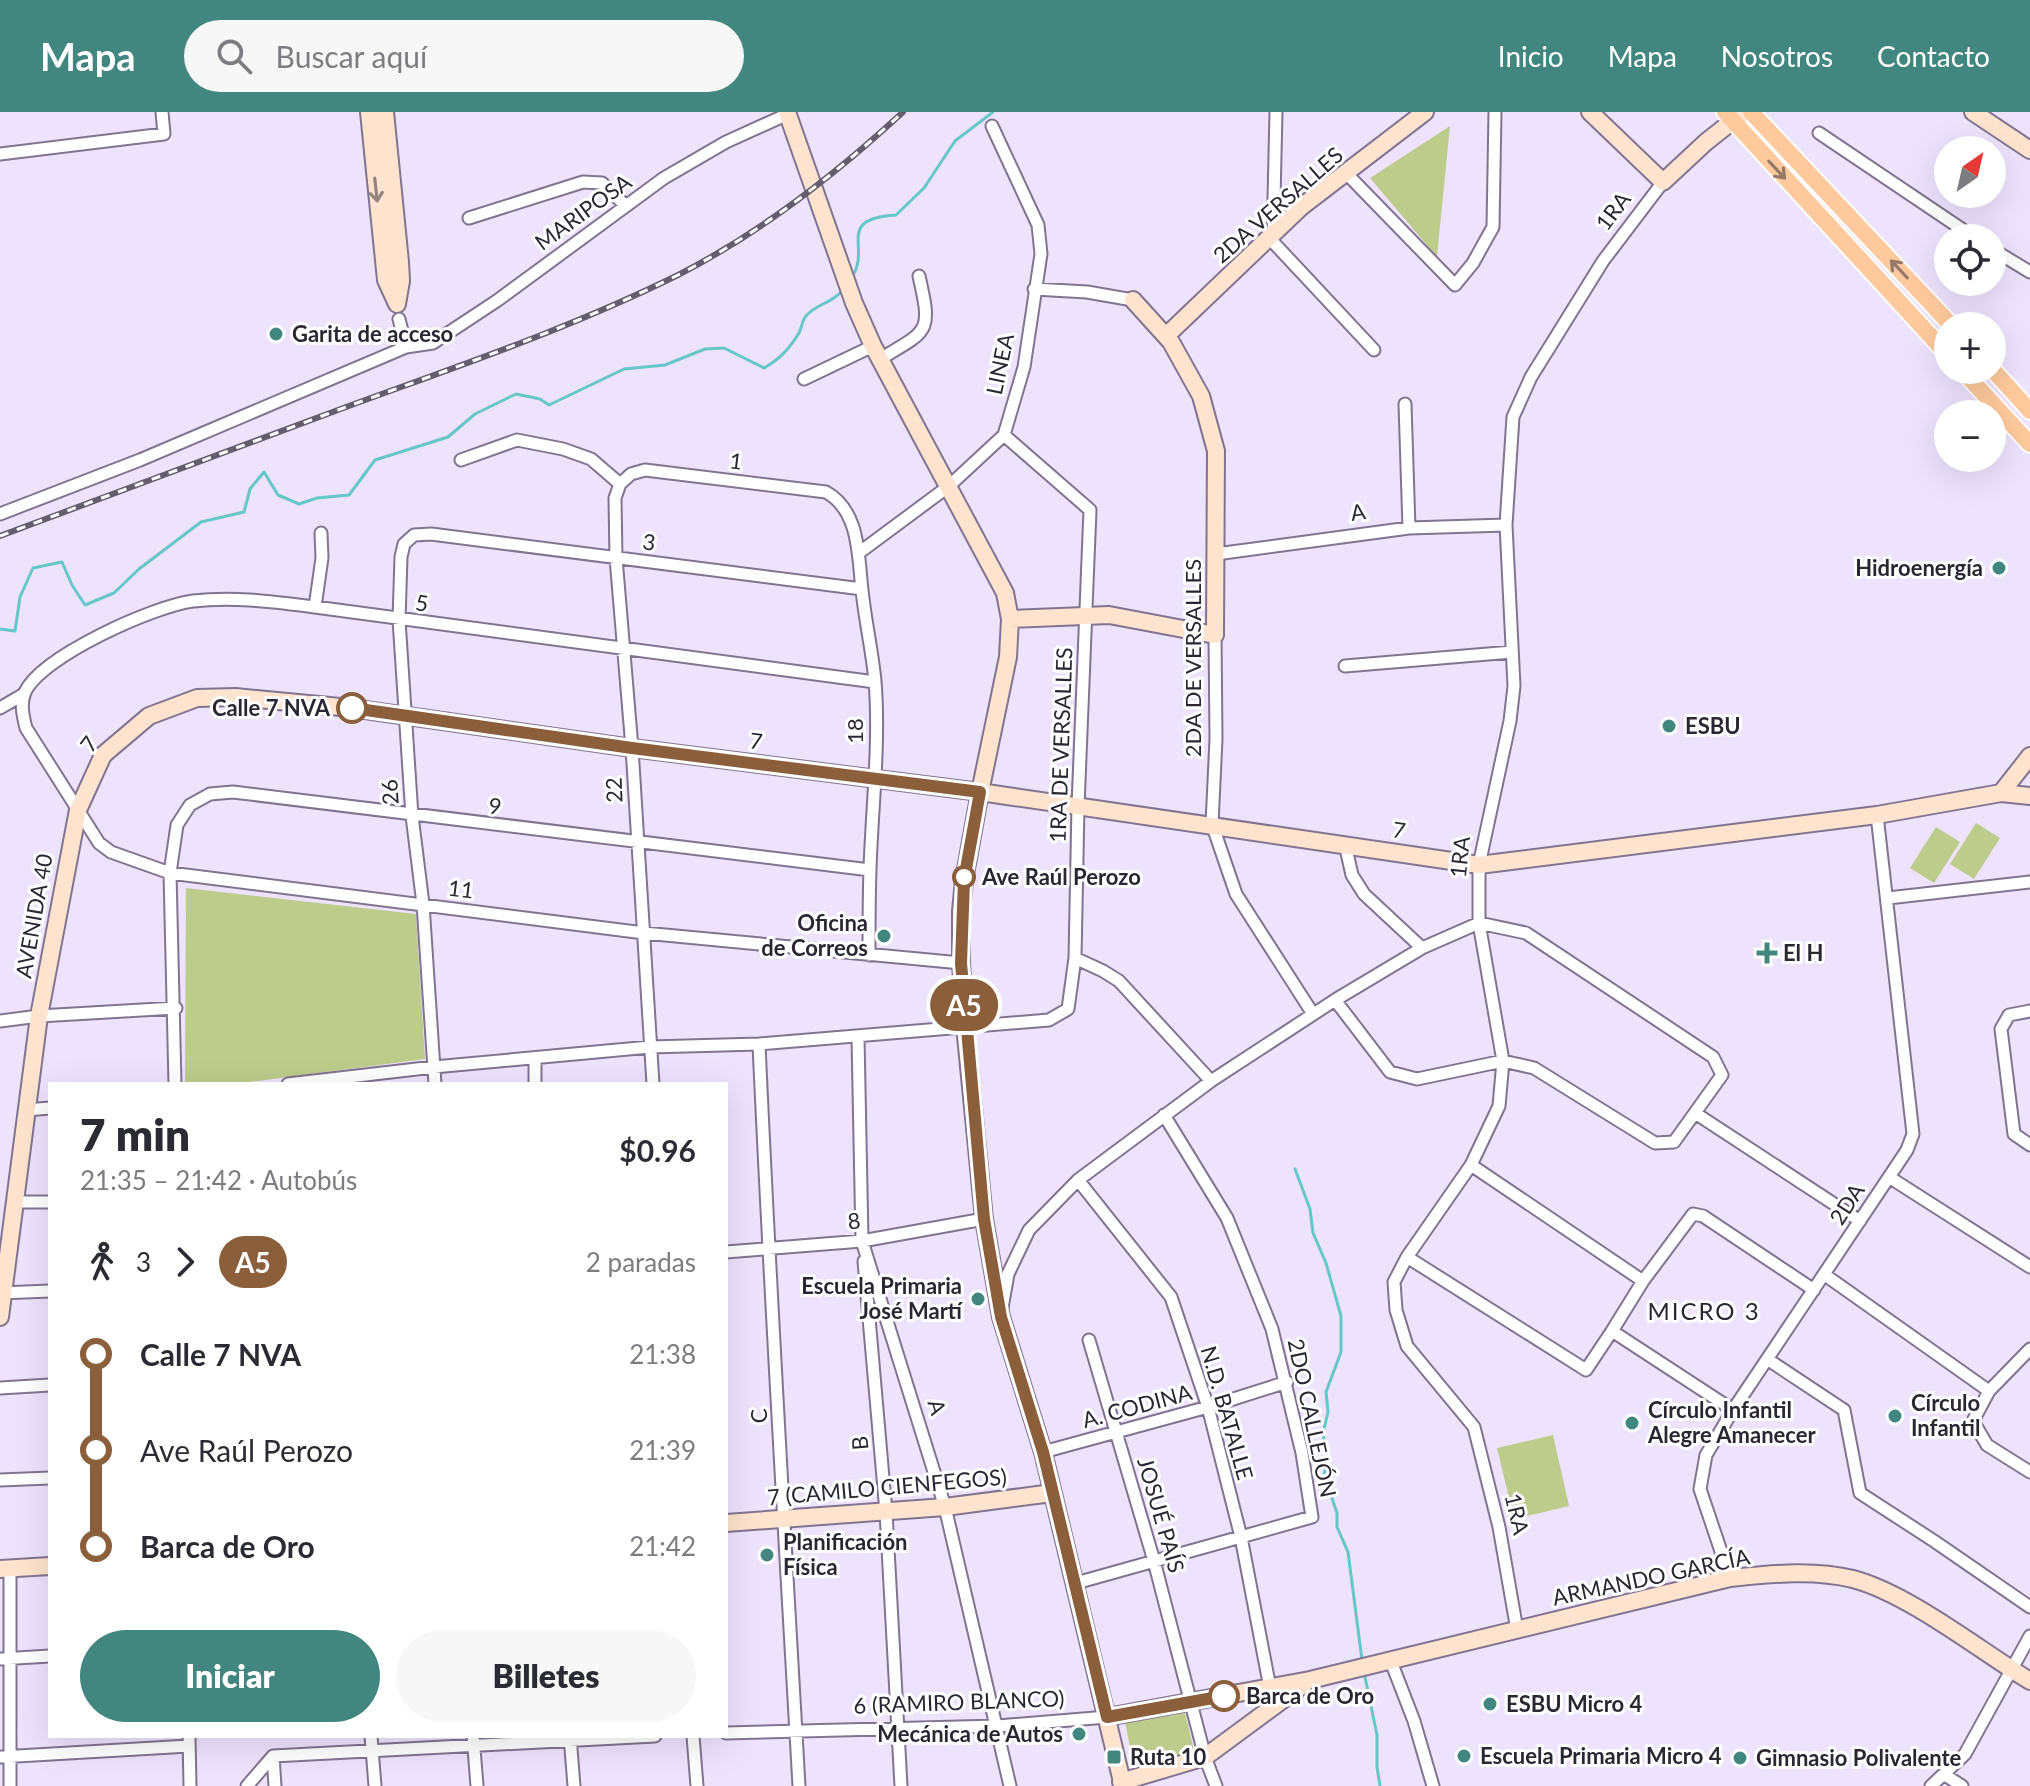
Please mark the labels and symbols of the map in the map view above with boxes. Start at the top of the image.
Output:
north arrow [1934,136,2006,208]
street label: 2DA VERSALLES [1207,141,1348,268]
one-way arrow [1768,159,1786,179]
street label: MARIPOSA [529,168,636,256]
one-way arrow [369,177,384,202]
street label: 1RA [1589,186,1636,235]
one-way arrow [1891,259,1909,279]
place label: Garita de acceso [292,320,453,347]
marker: Garita de acceso [267,325,285,343]
street label: LINEA [980,331,1019,397]
street label: 1 [728,446,744,475]
street label: A [1349,497,1367,526]
street label: 3 [641,527,657,556]
place label: Hidroenergía [1855,554,1983,581]
street label: 2DA DE VERSALLES [1179,559,1206,757]
marker: Hidroenergía [1990,559,2008,577]
street label: 5 [414,588,430,617]
street label: 1RA DE VERSALLES [1044,647,1077,843]
marker: Calle 7 NVA [337,693,367,723]
place label: Calle 7 NVA [212,694,331,721]
place label: ESBU [1685,712,1741,739]
marker: ESBU [1660,717,1678,735]
street label: 18 [841,718,868,744]
street label: 7 [748,726,764,755]
street label: 7 [74,730,103,757]
street label: 22 [600,777,627,803]
street label: 26 [375,778,404,806]
street label: 9 [487,791,503,820]
street label: 7 [1391,815,1407,844]
street label: 1RA [1444,835,1475,879]
street label: AVENIDA 40 [9,851,58,980]
place label: Ave Raúl Perozo [981,863,1141,890]
marker: Ave Raúl Perozo [953,866,975,888]
street label: 11 [447,874,475,903]
place label: Oficina de Correos [761,909,868,961]
marker: Oficina de Correos [875,927,893,945]
place label: El H [1783,939,1823,966]
marker: El H [1758,944,1776,962]
line badge: A5 [928,979,1000,1031]
street label: 2DA [1823,1178,1870,1230]
street label: 8 [846,1206,862,1235]
place label: Escuela Primaria José Martí [801,1272,964,1324]
marker: Escuela Primaria José Martí [969,1290,987,1308]
district label: MICRO 3 [1647,1296,1761,1325]
street label: 2DO CALLEJÓN [1283,1336,1342,1500]
street label: N.D. BATALLE [1195,1343,1259,1483]
street label: A. CODINA [1079,1378,1195,1433]
place label: Círculo Infantil [1911,1389,1980,1441]
street label: A [922,1396,953,1418]
place label: Círculo Infantil Alegre Amanecer [1647,1396,1816,1448]
street label: C [745,1407,772,1424]
marker: Círculo Infantil [1886,1407,1904,1425]
marker: Círculo Infantil Alegre Amanecer [1623,1414,1641,1432]
street label: B [845,1435,874,1451]
street label: JOSUÉ PAÍS [1132,1454,1191,1576]
street label: 7 (CAMILO CIENFEGOS) [766,1463,1008,1510]
street label: 1RA [1500,1491,1535,1537]
place label: Planificación Física [783,1528,907,1580]
street label: ARMANDO GARCÍA [1550,1542,1752,1611]
marker: Planificación Física [758,1546,776,1564]
marker: Barca de Oro [1209,1681,1239,1711]
place label: Barca de Oro [1246,1682,1374,1709]
street label: 6 (RAMIRO BLANCO) [853,1684,1065,1719]
place label: ESBU Micro 4 [1506,1690,1643,1717]
marker: ESBU Micro 4 [1481,1695,1499,1713]
place label: Mecánica de Autos [877,1720,1063,1747]
marker: Mecánica de Autos [1070,1725,1088,1743]
place label: Escuela Primaria Micro 4 [1480,1742,1722,1769]
place label: Ruta 10 [1130,1743,1207,1770]
place label: Gimnasio Polivalente [1756,1744,1962,1771]
marker: Escuela Primaria Micro 4 [1455,1747,1473,1765]
marker: Ruta 10 [1105,1748,1123,1766]
marker: Gimnasio Polivalente [1731,1749,1749,1767]

